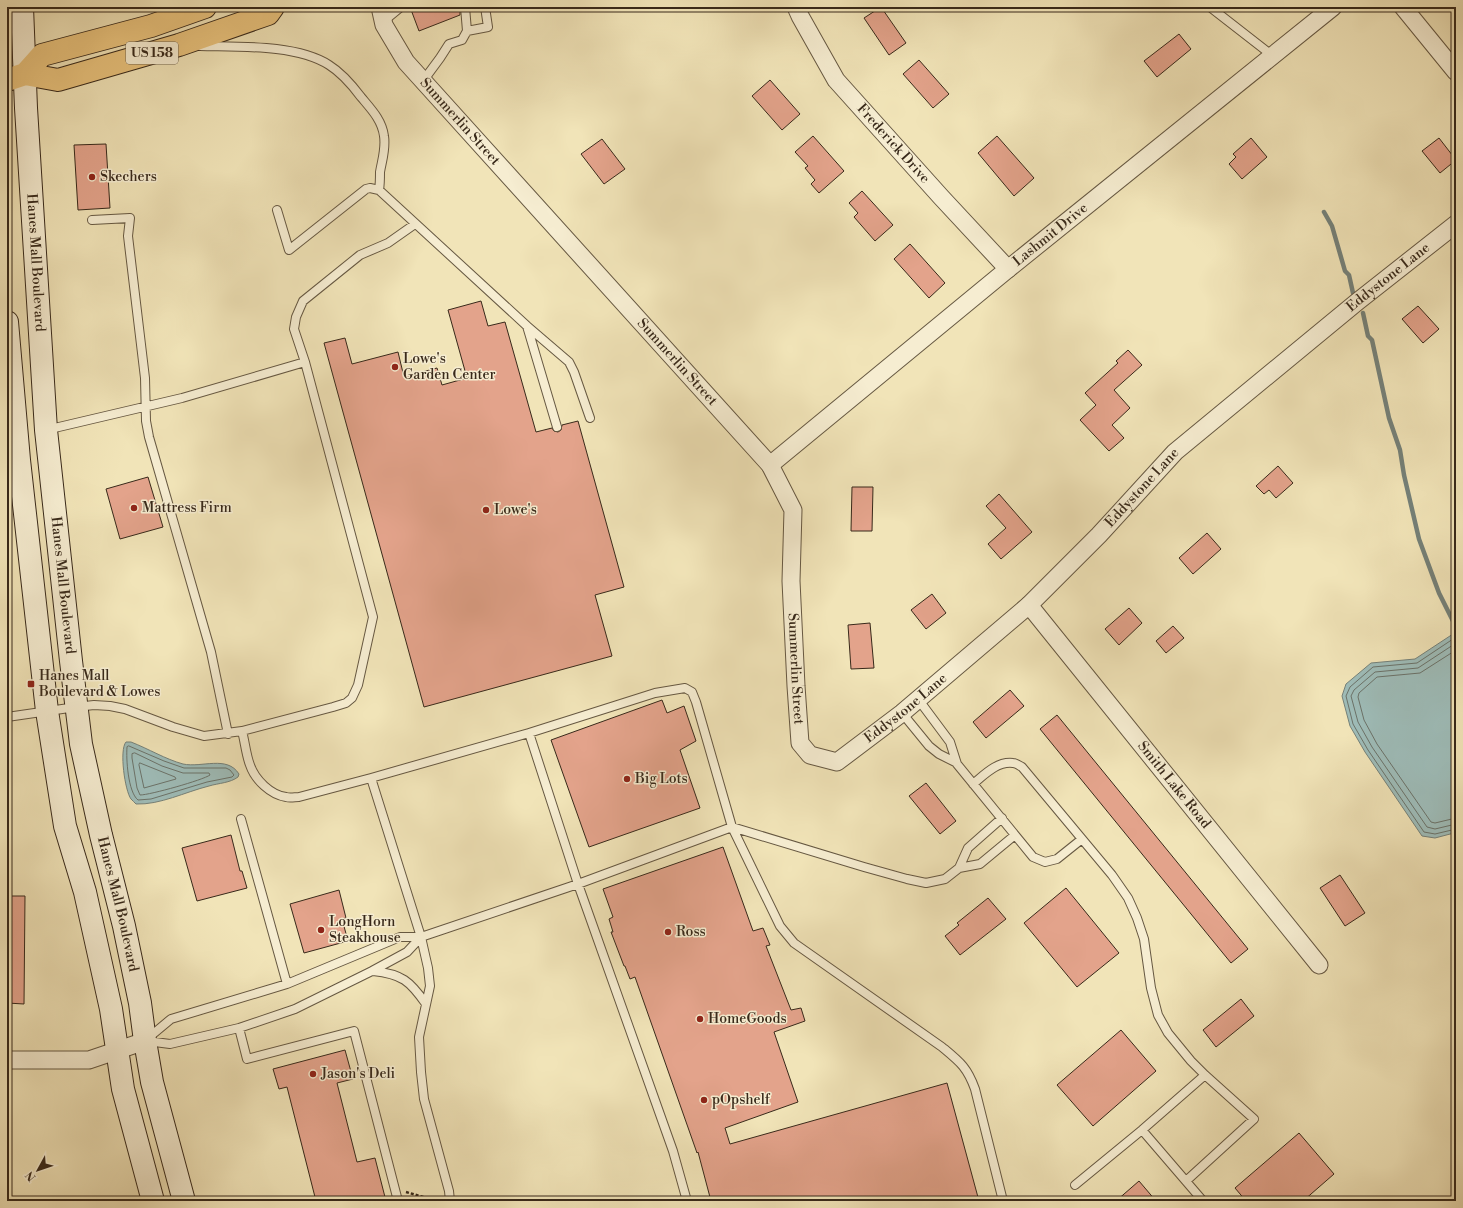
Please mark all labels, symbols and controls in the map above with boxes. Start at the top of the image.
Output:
road number: US 158 [126,42,178,64]
street label: Summerlin Street [416,74,504,169]
street label: Frederick Drive [853,100,934,187]
place label: Skechers [100,168,157,186]
marker: Skechers [87,172,97,182]
street label: Hanes Mall Boulevard [22,193,49,332]
street label: Lashmit Drive [1009,199,1092,270]
street label: Eddystone Lane [1343,239,1434,316]
street label: Summerlin Street [633,315,721,410]
place label: Lowe's Garden Center [403,350,496,384]
marker: Lowe's Garden Center [390,362,400,372]
street label: Eddystone Lane [1101,444,1183,531]
place label: Mattress Firm [142,499,232,517]
place label: Lowe's [494,501,537,519]
marker: Mattress Firm [129,503,139,513]
marker: Lowe's [481,505,491,515]
street label: Hanes Mall Boulevard [46,516,79,655]
street label: Summerlin Street [784,613,808,725]
place label: Hanes Mall Boulevard & Lowes [38,667,160,701]
street label: Eddystone Lane [861,670,951,747]
marker: Hanes Mall Boulevard & Lowes [26,679,36,689]
street label: Smith Lake Road [1133,738,1215,832]
place label: Big Lots [634,770,688,788]
marker: Big Lots [622,774,632,784]
street label: Hanes Mall Boulevard [93,835,142,973]
place label: LongHorn Steakhouse [329,913,401,947]
place label: Ross [676,923,706,941]
marker: LongHorn Steakhouse [316,925,326,935]
marker: Ross [663,927,673,937]
place label: HomeGoods [708,1010,787,1028]
marker: HomeGoods [695,1014,705,1024]
place label: Jason's Deli [320,1065,396,1083]
marker: Jason's Deli [308,1069,318,1079]
place label: pOpshelf [712,1091,771,1109]
marker: pOpshelf [699,1095,709,1105]
north arrow [18,1150,58,1190]
text: N [23,1168,39,1184]

